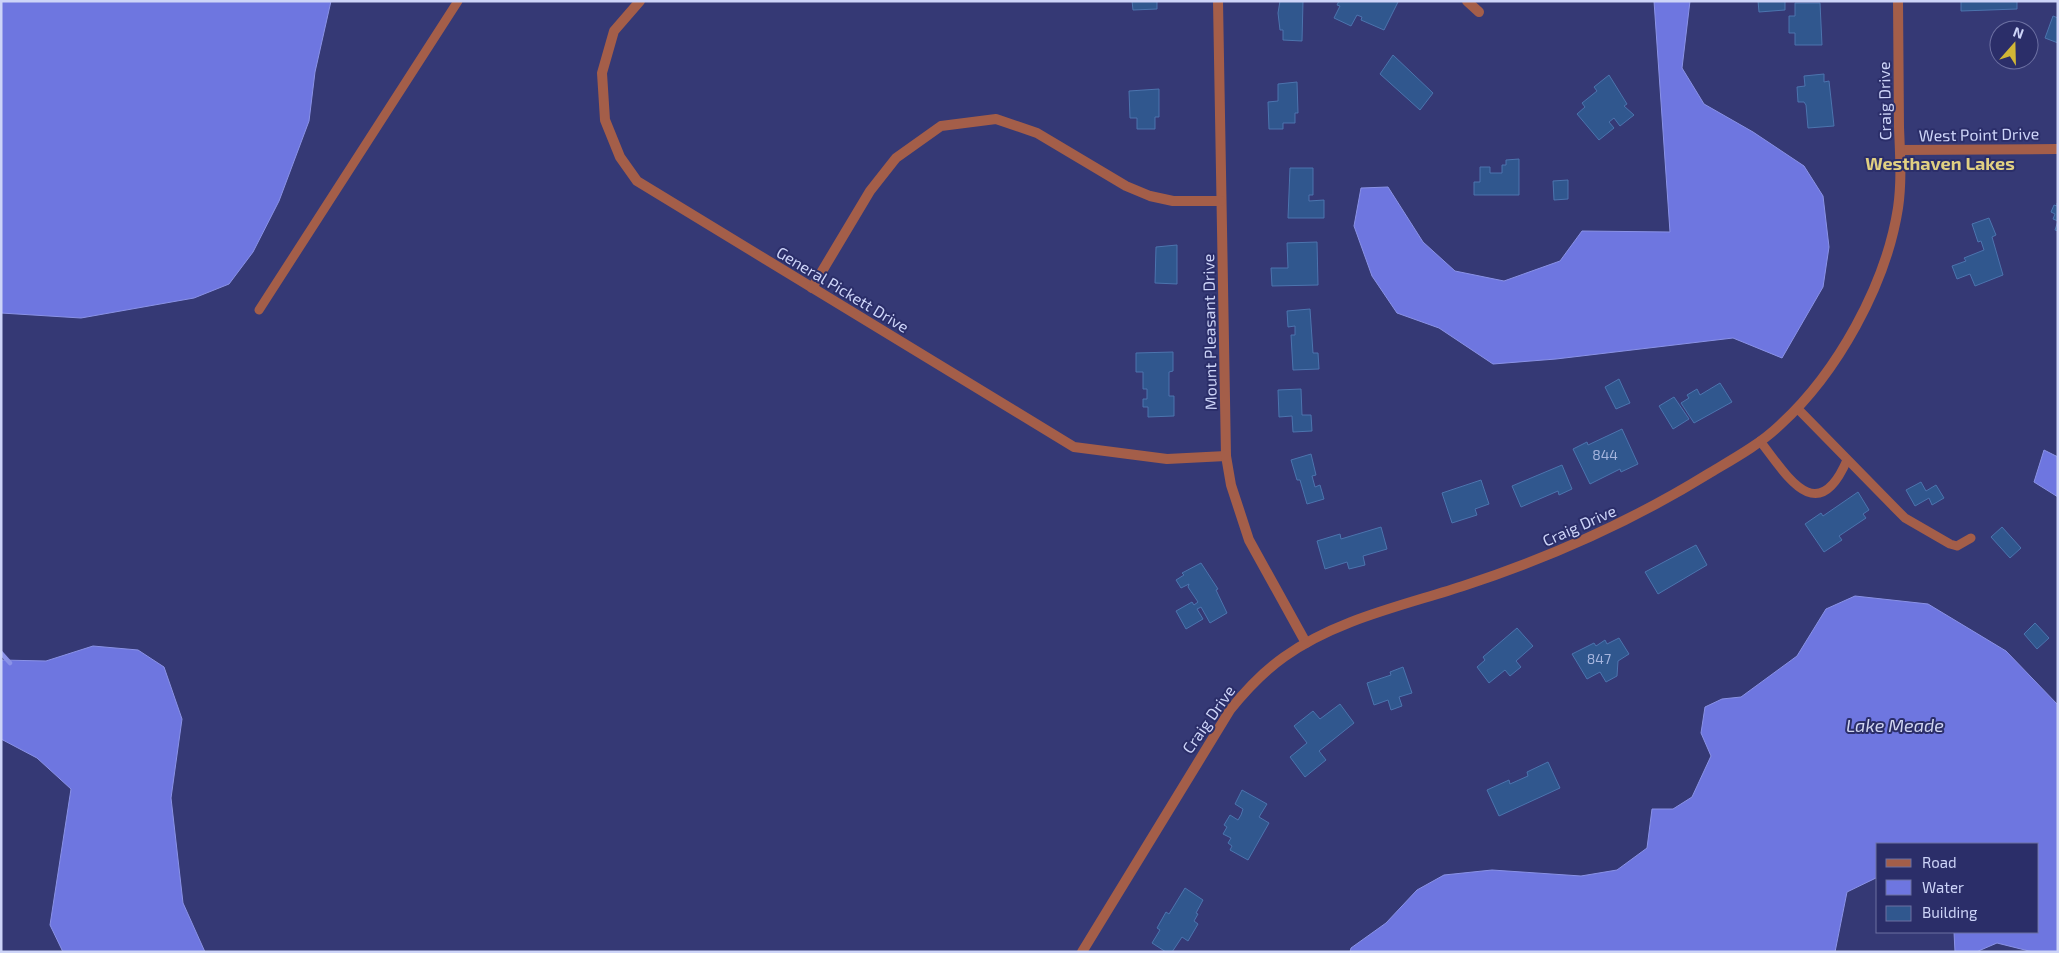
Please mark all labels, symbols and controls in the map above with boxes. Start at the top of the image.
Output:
north arrow [1989,20,2039,70]
text: N [2011,23,2026,42]
street label: Craig Drive [1874,61,1894,141]
street label: West Point Drive [1919,123,2039,145]
district label: Westhaven Lakes [1865,152,2015,174]
street label: General Pickett Drive [773,242,913,336]
street label: Mount Pleasant Drive [1198,254,1220,410]
house number: 844 [1592,446,1618,463]
street label: Craig Drive [1539,500,1619,550]
house number: 847 [1587,650,1611,667]
street label: Craig Drive [1178,681,1238,757]
water label: Lake Meade [1846,714,1944,736]
legend [1876,843,2039,933]
text: Road [1922,853,1957,871]
text: Water [1922,878,1964,896]
text: Building [1922,903,1978,921]

